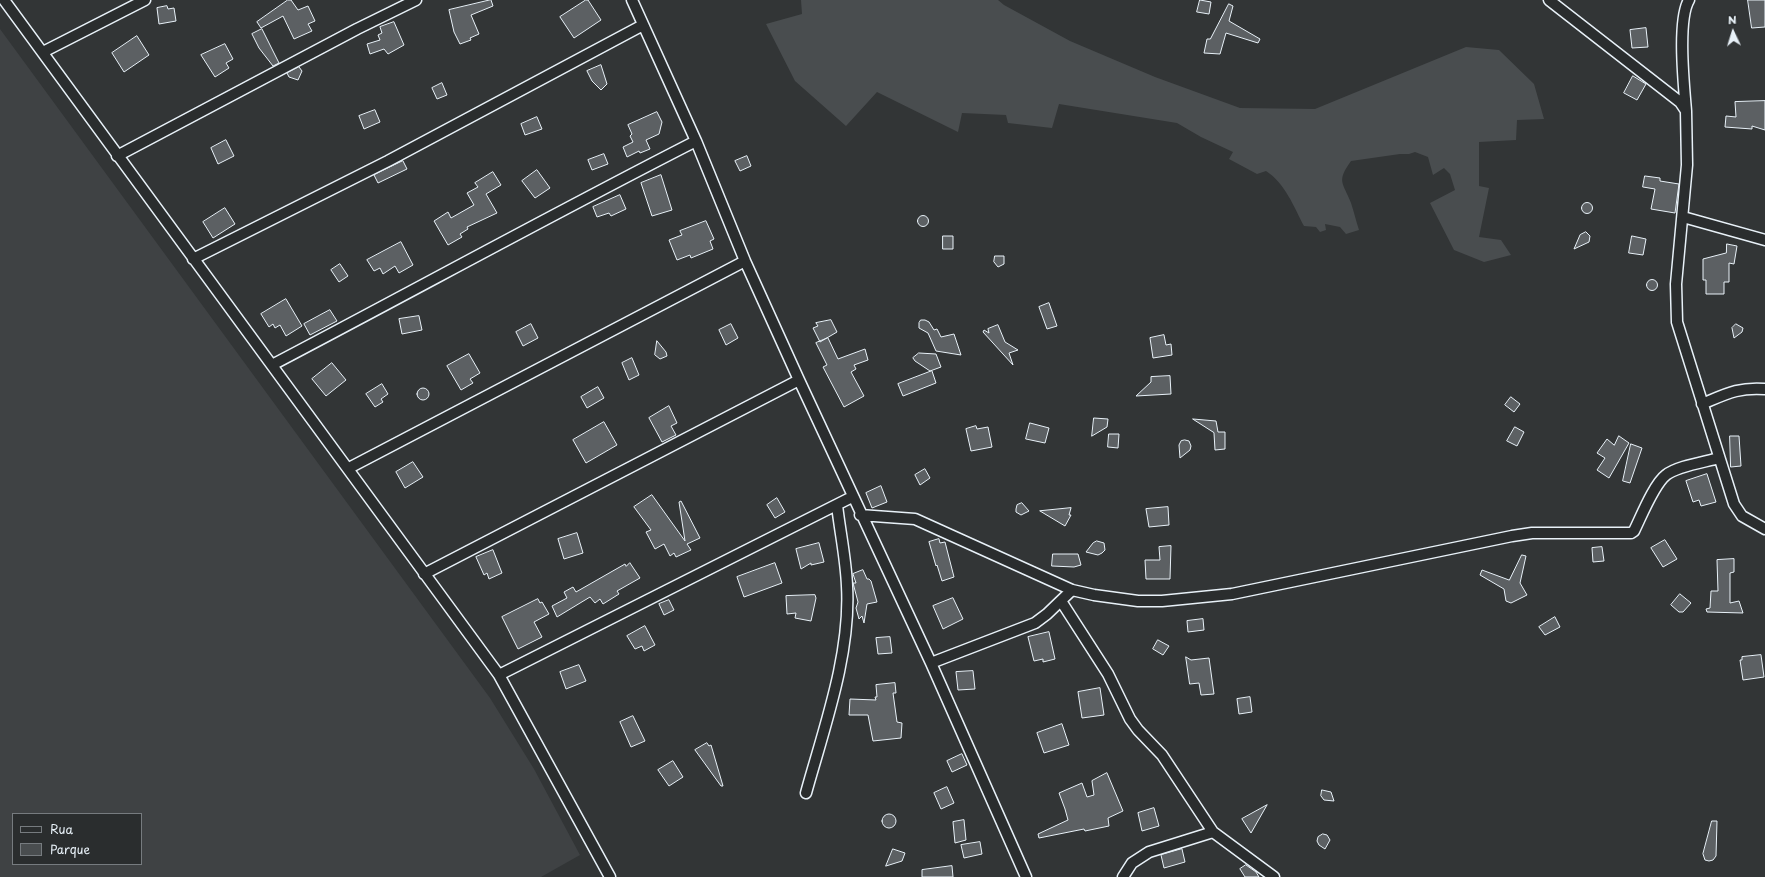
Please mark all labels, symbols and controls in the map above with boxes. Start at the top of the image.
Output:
text: N [1727,11,1737,28]
north arrow [1713,12,1753,52]
legend [12,813,142,865]
text: Rua [50,820,73,838]
text: Parque [50,840,90,858]

